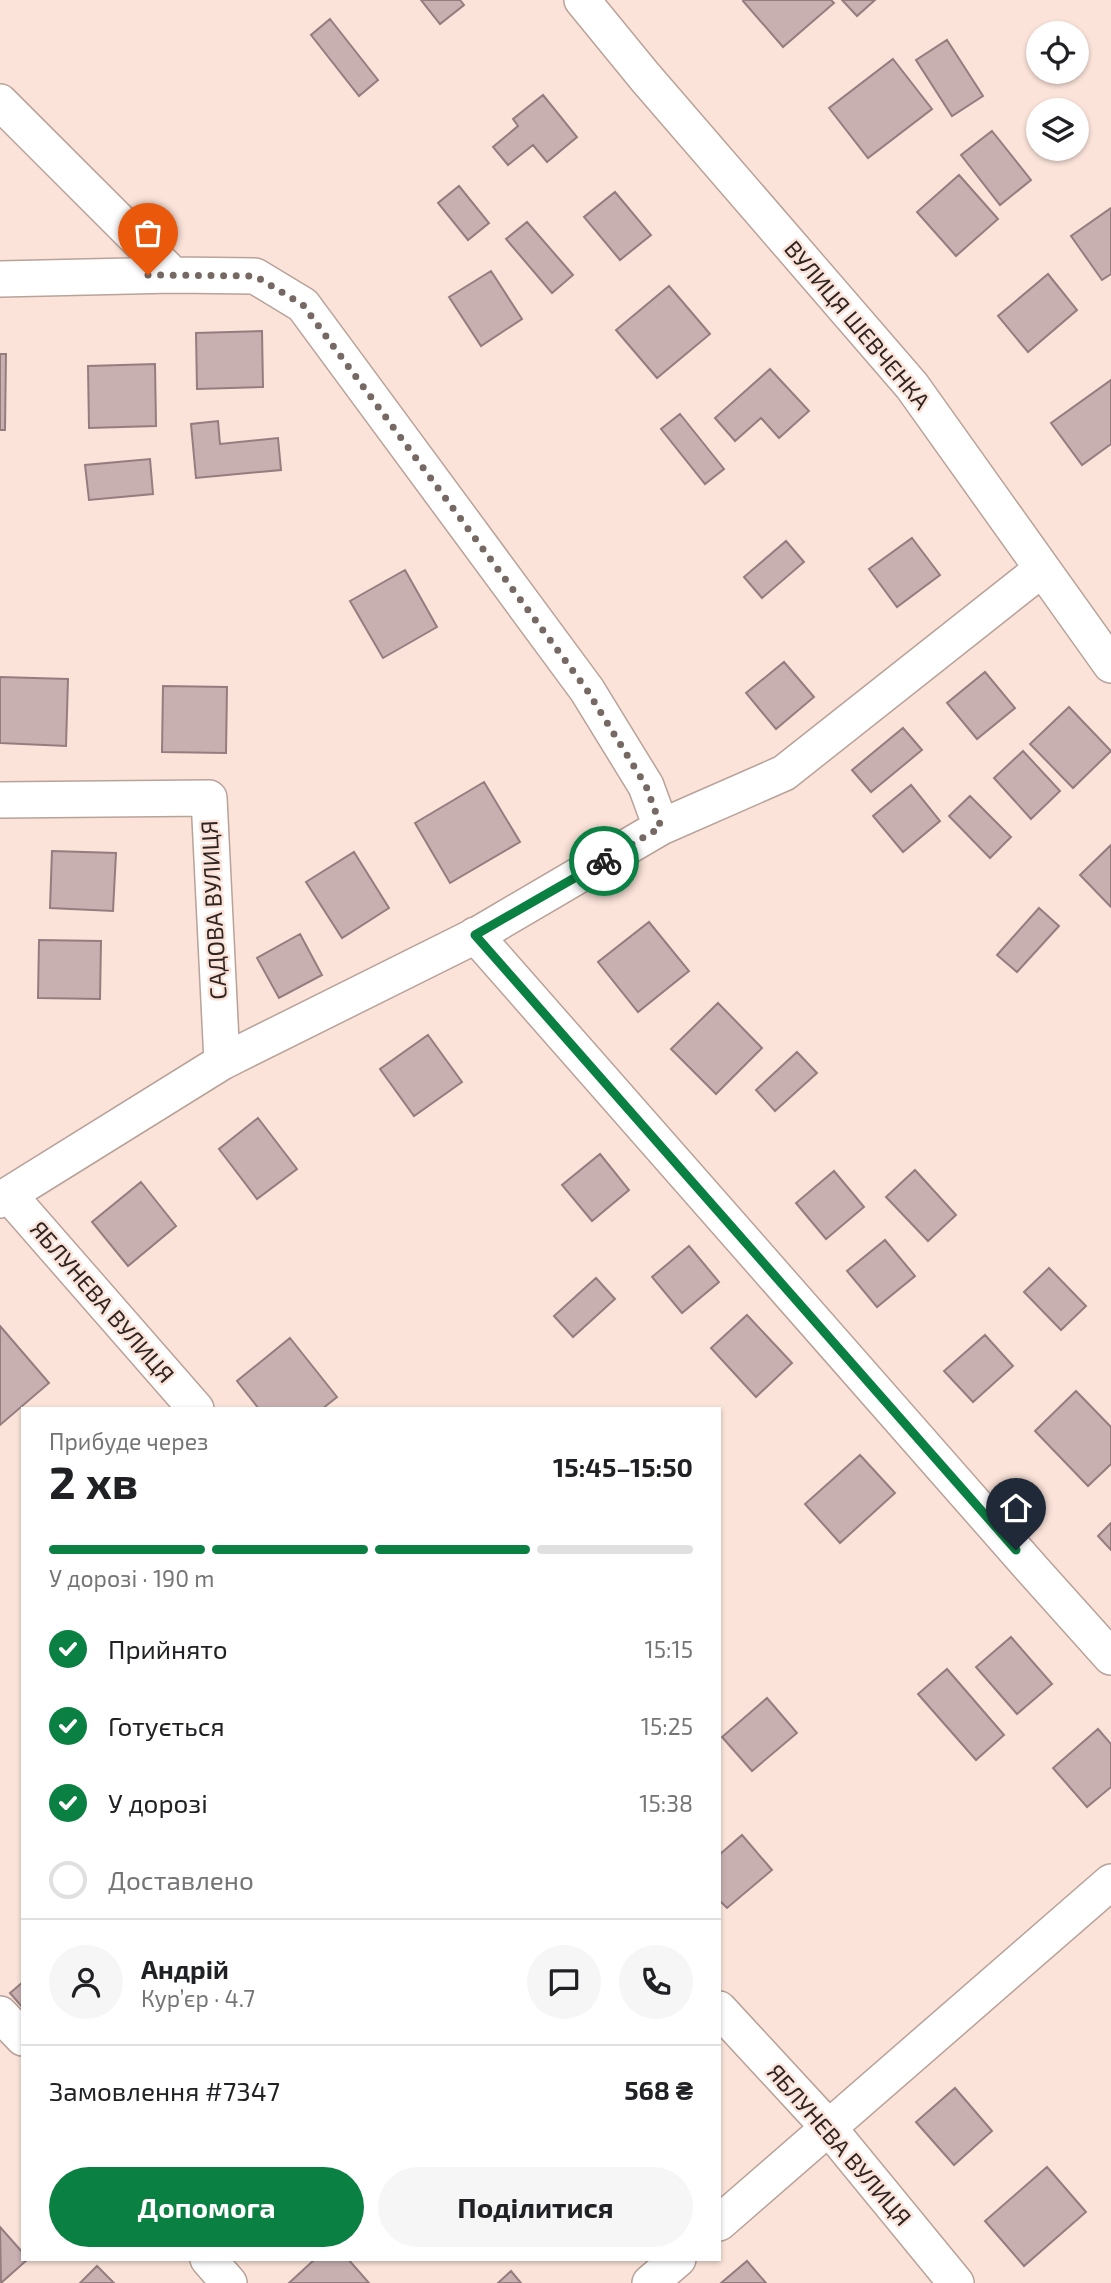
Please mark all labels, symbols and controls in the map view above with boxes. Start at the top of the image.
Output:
map controls [1026,21,1089,161]
button: locate [1026,21,1089,84]
button: layers [1026,98,1089,161]
pin [118,203,178,275]
icon: bag [129,214,167,252]
street label: ВУЛИЦЯ ШЕВЧЕНКА [779,234,937,415]
street label: САДОВА ВУЛИЦЯ [194,820,232,1000]
courier [569,826,639,896]
icon: bike [585,842,623,880]
street label: ЯБЛУНЕВА ВУЛИЦЯ [25,1215,181,1388]
text: Прибуде через [49,1427,209,1455]
text: 15:45–15:50 [553,1451,693,1482]
text: 2 хв [49,1453,138,1508]
pin [986,1478,1046,1550]
icon: home [997,1489,1035,1527]
text: У дорозі · 190 m [49,1564,214,1592]
icon: check [49,1630,87,1668]
text: Прийнято [108,1633,228,1664]
text: 15:15 [645,1635,693,1663]
icon: check [49,1707,87,1745]
text: Готується [108,1710,225,1741]
text: 15:25 [641,1712,693,1740]
icon: check [49,1784,87,1822]
text: У дорозі [108,1787,208,1818]
text: 15:38 [639,1789,693,1817]
text: Доставлено [108,1864,254,1895]
button: person [49,1945,123,2019]
button: chat [527,1945,601,2019]
button: phone [619,1945,693,2019]
text: Андрій [141,1953,229,1984]
text: Кур’єр · 4.7 [141,1984,255,2012]
street label: ЯБЛУНЕВА ВУЛИЦЯ [762,2058,918,2231]
text: 568 ₴ [624,2074,693,2105]
text: Замовлення #7347 [49,2075,280,2106]
button: Допомога [49,2167,364,2247]
button: Поділитися [378,2167,693,2247]

